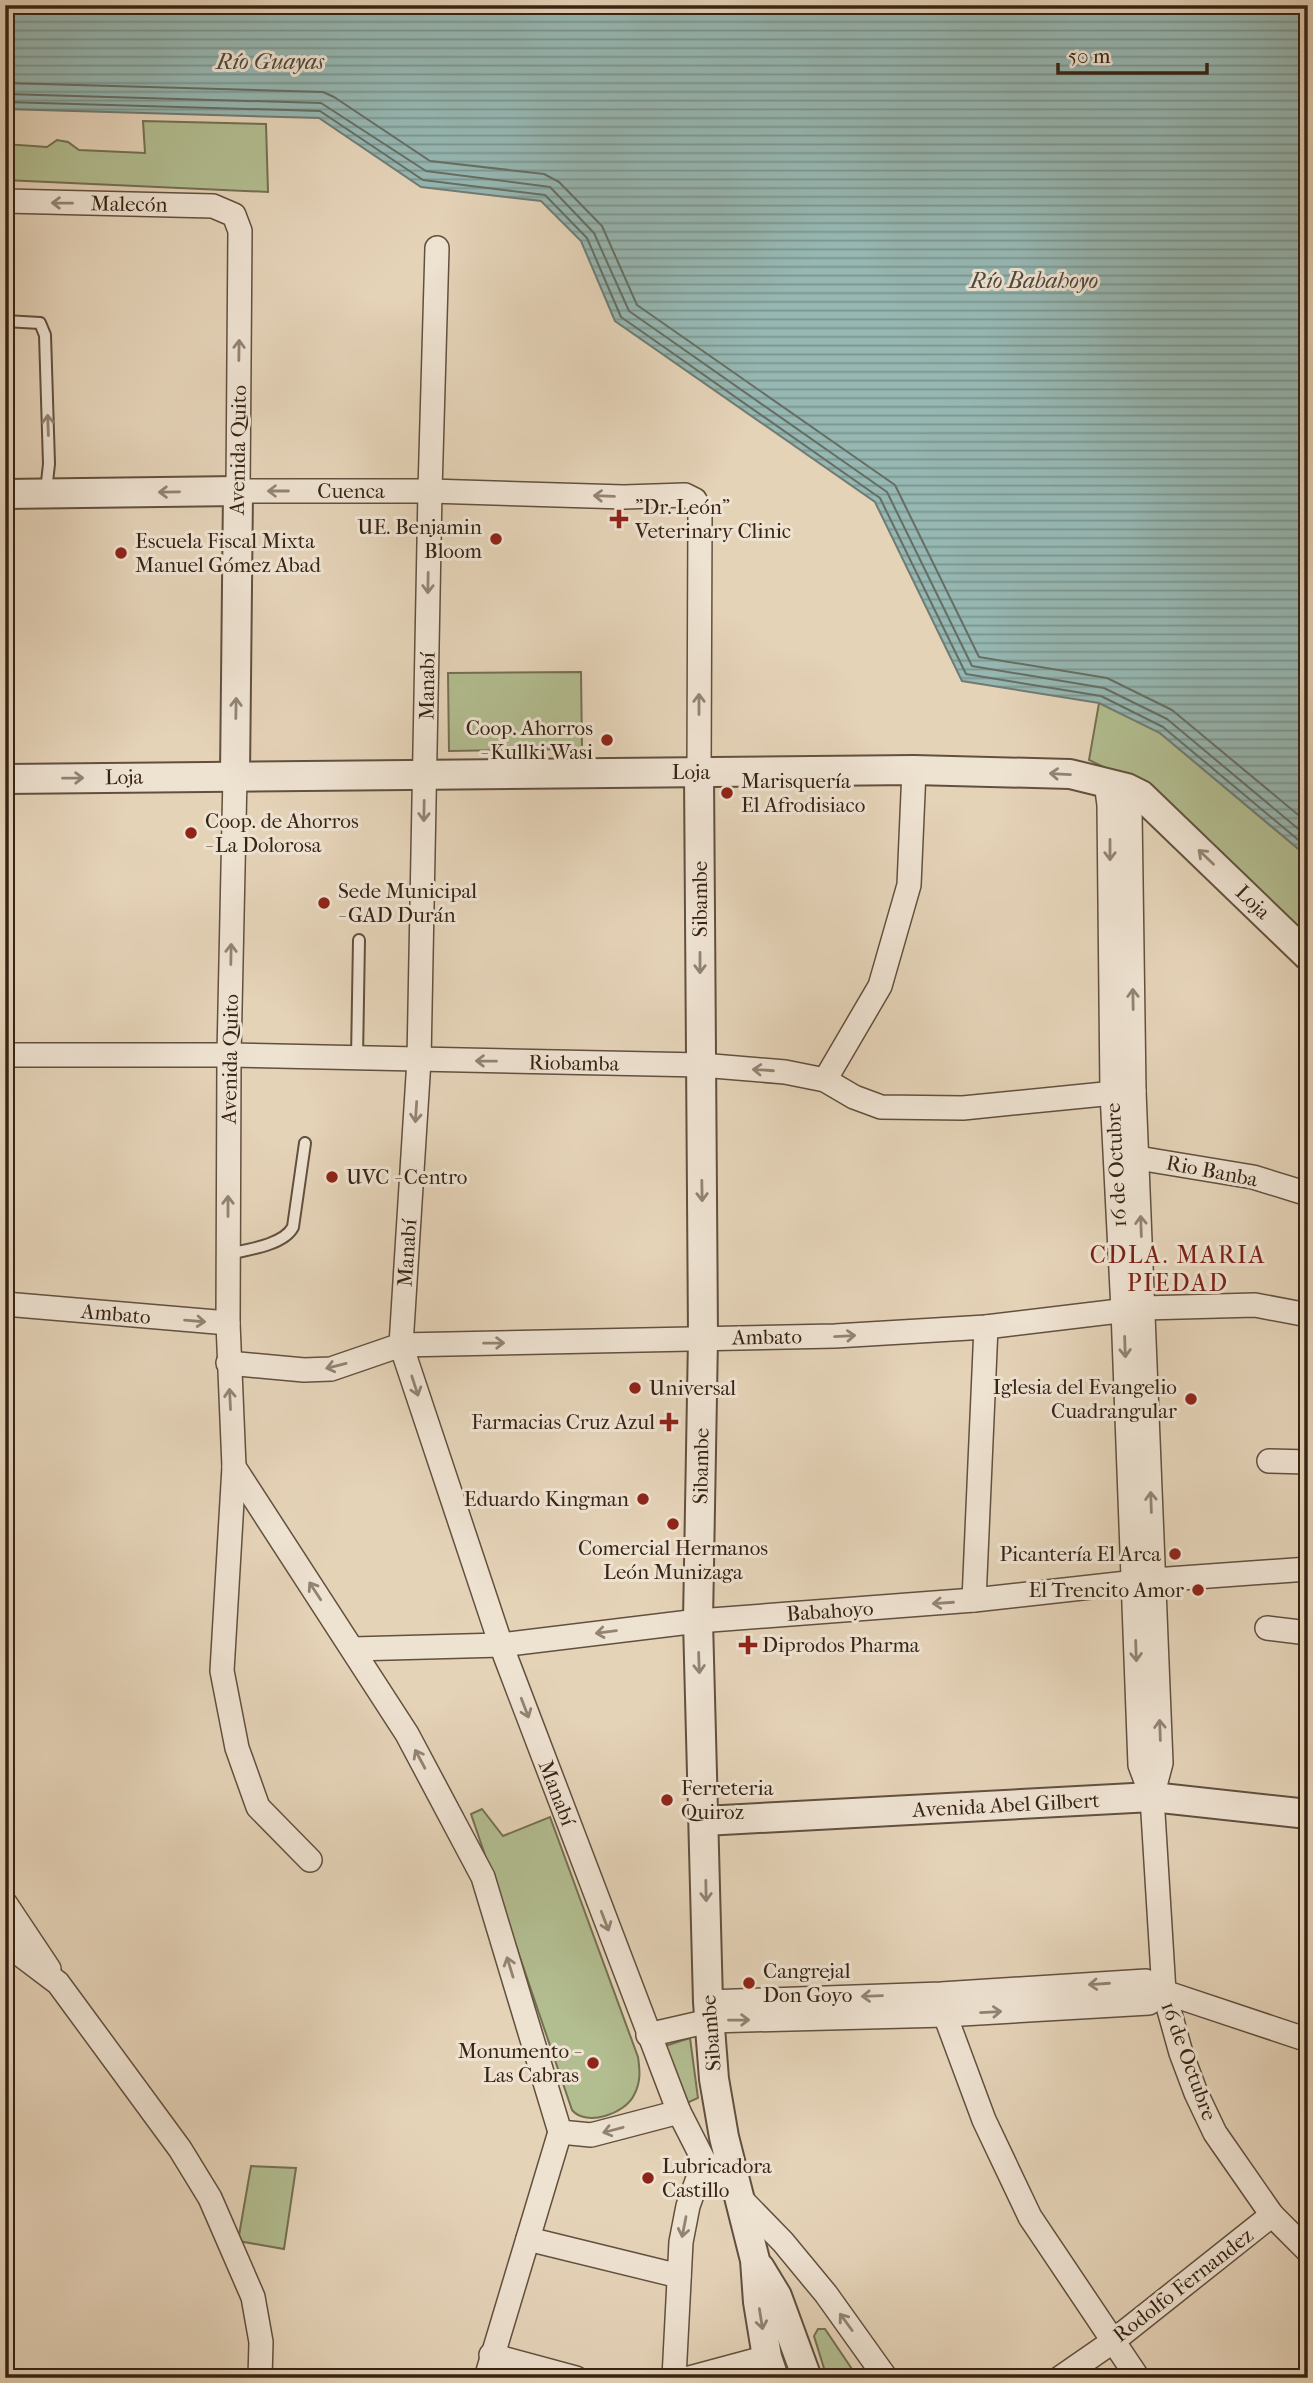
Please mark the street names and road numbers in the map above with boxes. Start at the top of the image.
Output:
street label: Malecón [90,191,168,217]
street label: Avenida Quito [225,385,251,516]
street label: Cuenca [317,479,385,503]
street label: Manabí [414,651,440,720]
street label: Loja [672,760,710,784]
street label: Loja [105,765,144,789]
street label: Sibambe [688,861,712,937]
street label: Loja [1231,880,1275,924]
street label: Avenida Quito [217,994,243,1125]
street label: Riobamba [528,1050,620,1076]
street label: 16 de Octubre [1101,1102,1131,1228]
street label: Rio Banba [1164,1150,1260,1192]
street label: Manabí [393,1218,421,1288]
street label: Ambato [79,1299,152,1329]
street label: Ambato [731,1324,802,1350]
street label: Sibambe [688,1428,714,1504]
street label: Babahoyo [786,1596,874,1626]
street label: Manabí [534,1757,581,1830]
street label: Avenida Abel Gilbert [911,1788,1101,1822]
street label: Sibambe [696,1994,726,2072]
street label: 16 de Octubre [1156,1998,1222,2124]
street label: Rodolfo Fernandez [1108,2223,1258,2347]

